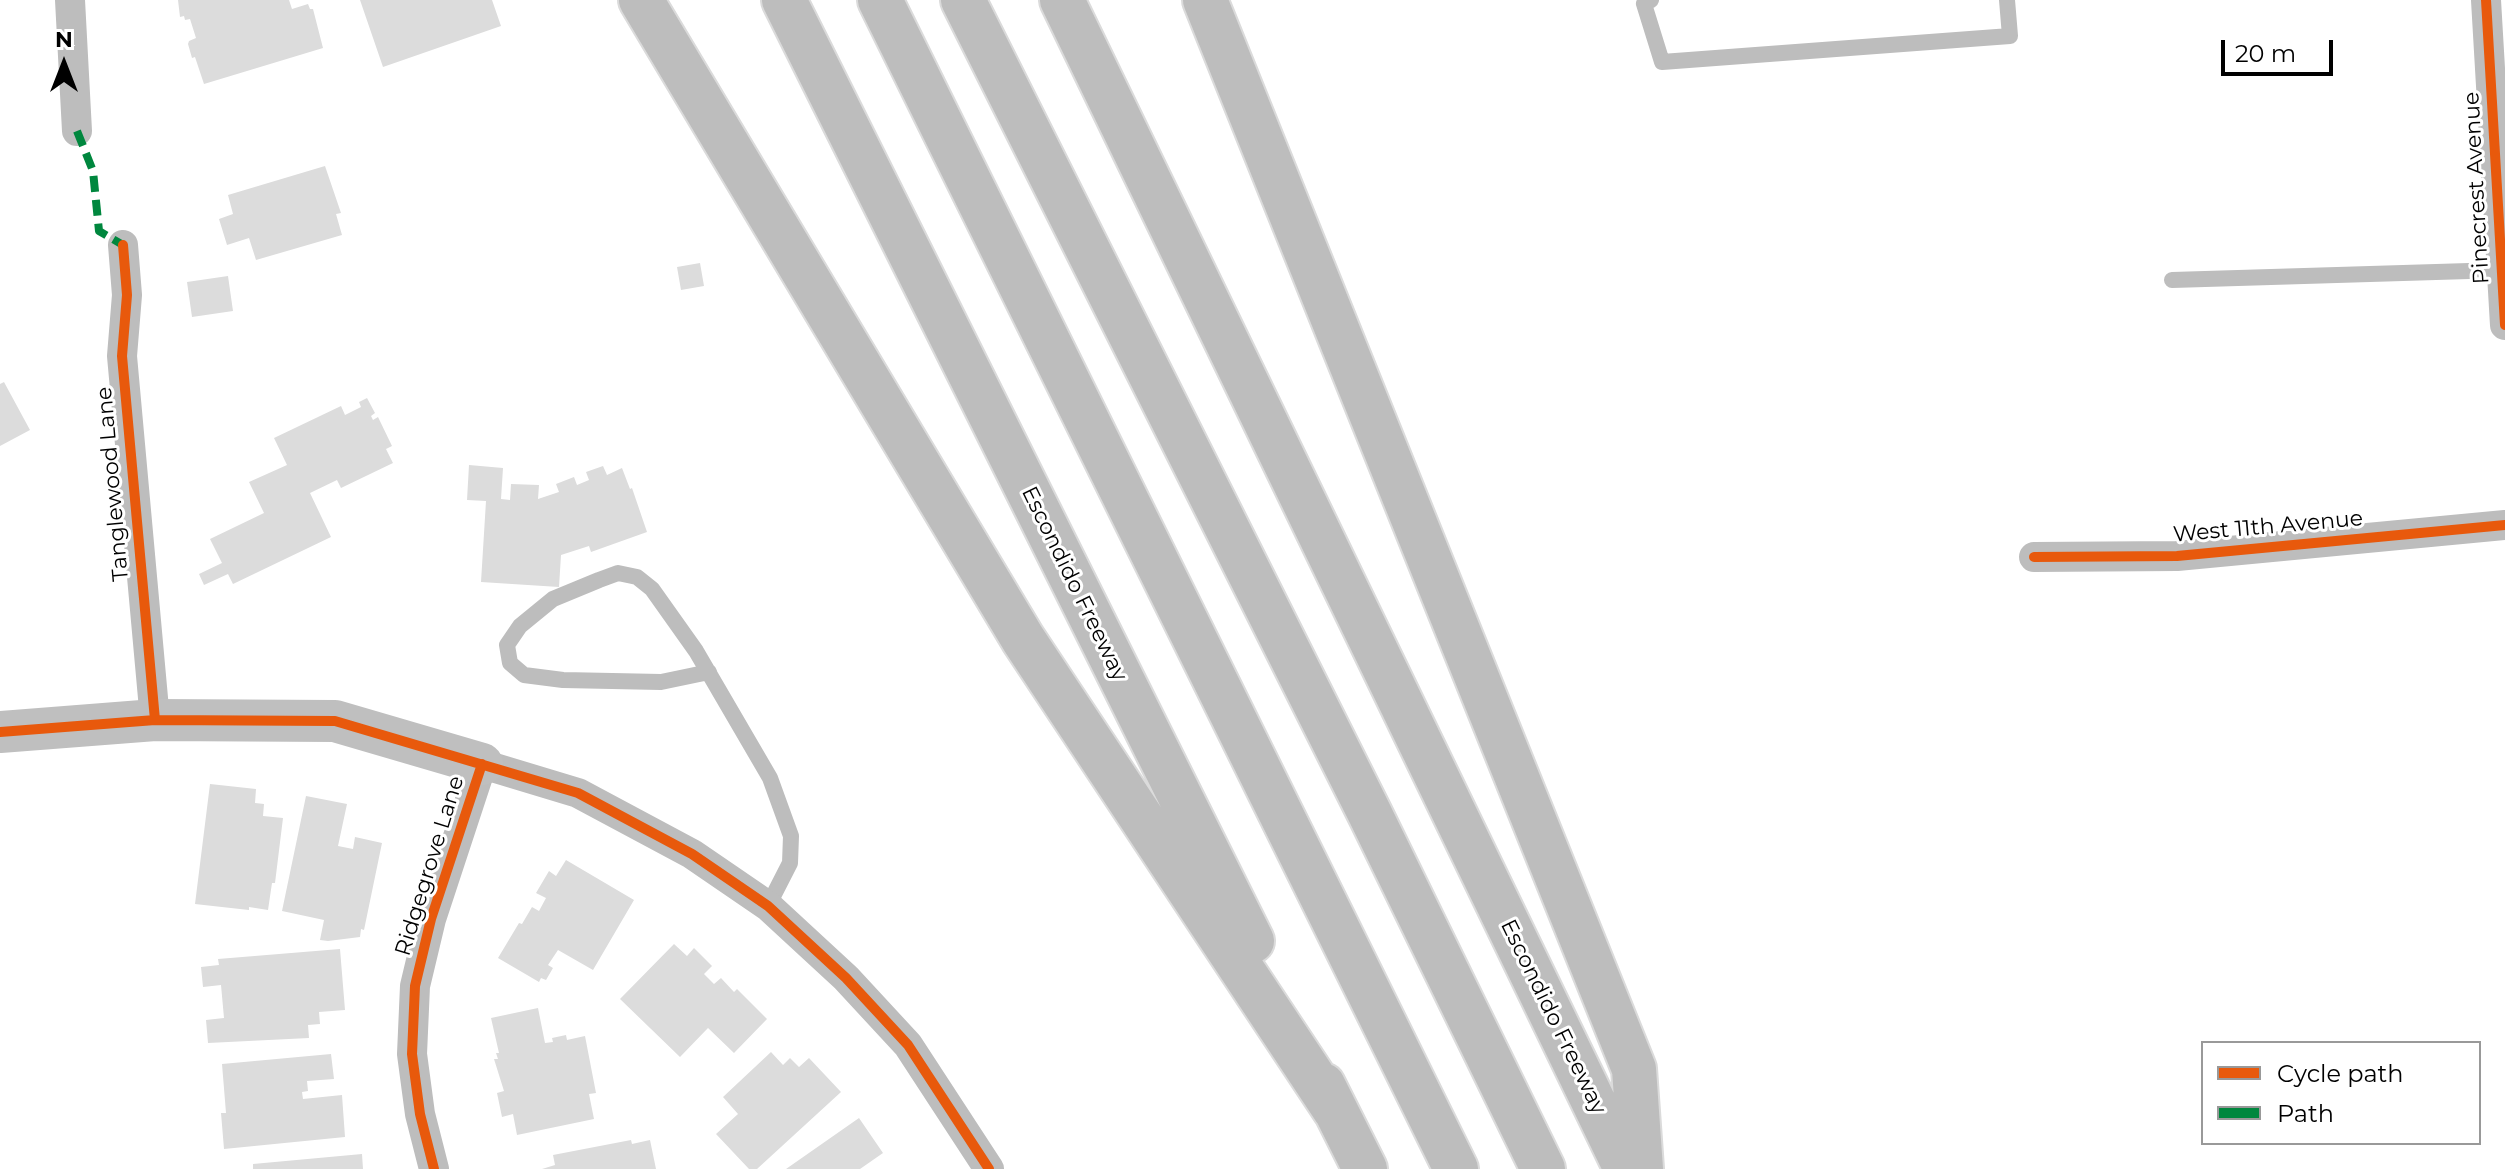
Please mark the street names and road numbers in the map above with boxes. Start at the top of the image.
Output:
street label: Pinecrest Avenue [2459,91,2495,285]
street label: Tanglewood Lane [91,386,135,582]
street label: Escondido Freeway [1015,482,1133,686]
street label: West 11th Avenue [2172,506,2364,548]
street label: Ridgegrove Lane [390,773,470,959]
street label: Escondido Freeway [1494,915,1612,1119]

